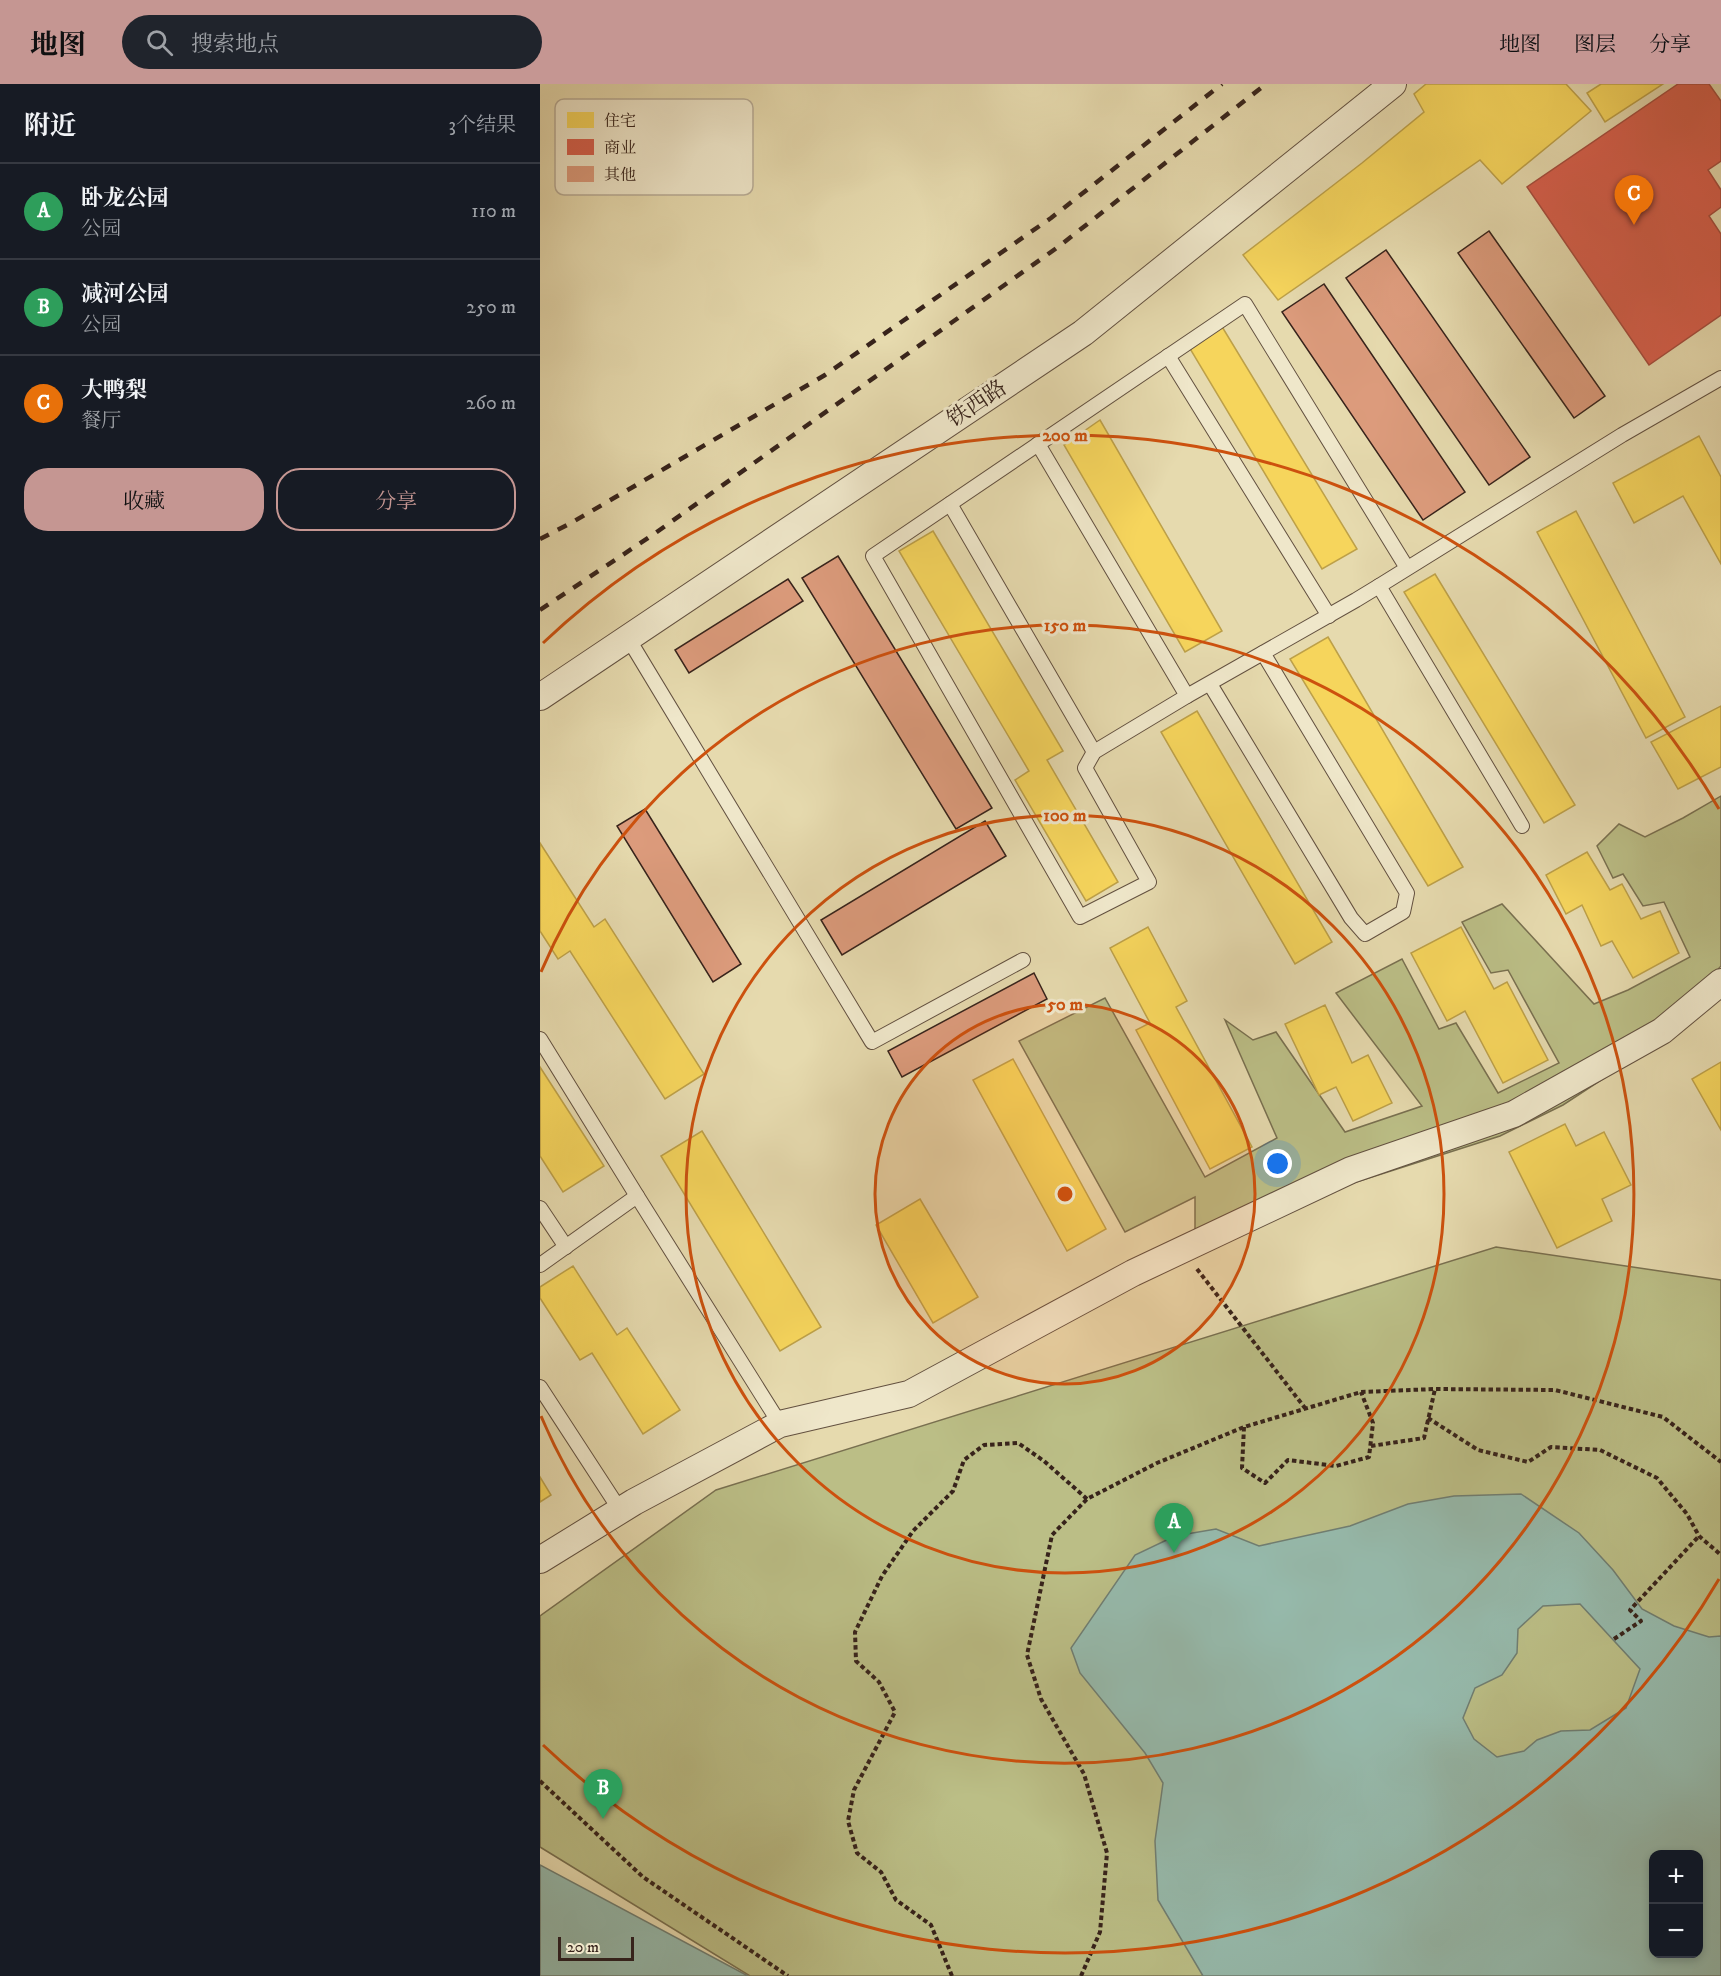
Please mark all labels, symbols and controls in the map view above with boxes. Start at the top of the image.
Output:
search box [122,15,542,69]
icon: search [143,26,176,59]
text: 地图 [30,28,86,63]
text: 搜索地点 [191,31,279,58]
text: 地图 [1499,32,1541,58]
text: 图层 [1574,32,1616,58]
text: 分享 [1649,32,1691,58]
legend [555,99,753,195]
text: 附近 [24,110,76,143]
text: 住宅 [604,111,636,131]
text: 3个结果 [449,113,516,138]
text: 商业 [604,138,636,158]
text: 其他 [604,165,636,185]
pin: C [1614,176,1654,225]
text: 卧龙公园 [81,185,169,212]
text: A [37,199,50,224]
text: 110 m [471,199,516,224]
text: 公园 [81,217,121,242]
text: 减河公园 [81,281,169,308]
text: B [37,295,50,320]
text: 250 m [466,295,516,320]
text: 公园 [81,313,121,338]
street label: 铁西路 [942,374,1012,434]
text: 大鸭梨 [81,377,147,404]
text: C [37,391,50,416]
text: 260 m [466,391,516,416]
text: 餐厅 [81,409,121,434]
text: 200 m [1042,425,1088,447]
button: 收藏 [24,468,264,531]
button: 分享 [276,468,516,531]
text: 150 m [1044,615,1087,637]
text: 100 m [1043,805,1087,827]
text: 50 m [1046,994,1083,1016]
your location [1263,1149,1292,1178]
centre of rings [1055,1184,1075,1204]
pin: A [1154,1504,1194,1553]
pin: B [584,1770,622,1819]
map controls [1649,1850,1703,1958]
button: + [1649,1850,1703,1904]
button: − [1649,1904,1703,1958]
scale bar [558,1934,634,1962]
text: 20 m [567,1937,599,1957]

